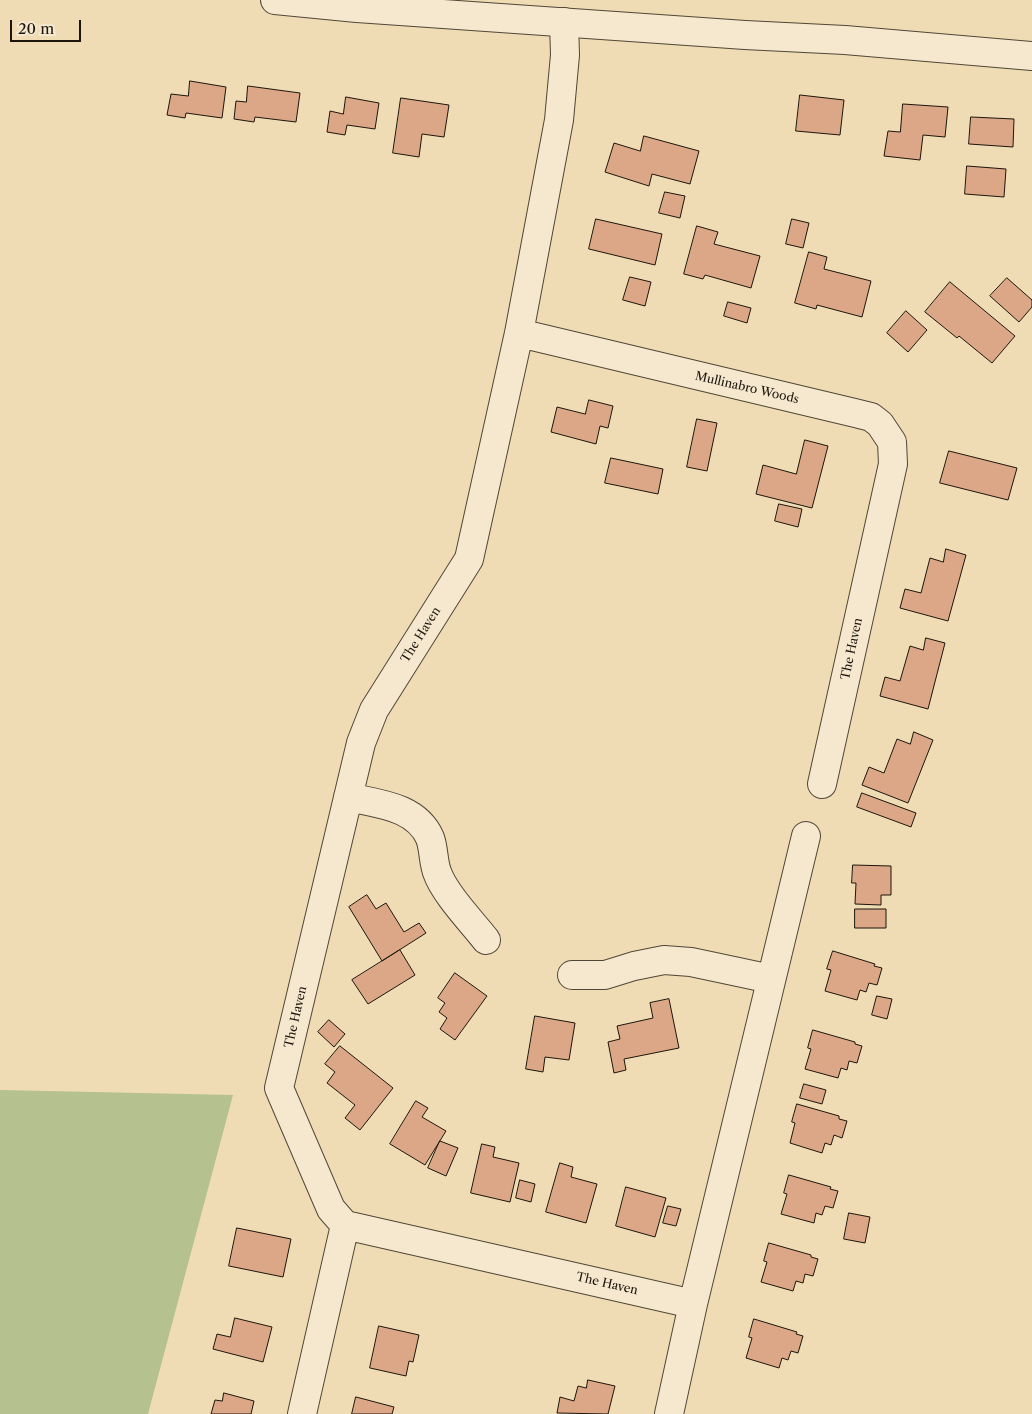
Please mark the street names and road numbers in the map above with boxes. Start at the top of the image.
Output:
street label: Mullinabro Woods [694,369,800,407]
street label: The Haven [398,604,444,666]
street label: The Haven [838,617,866,681]
street label: The Haven [282,985,310,1049]
street label: The Haven [575,1270,639,1298]

